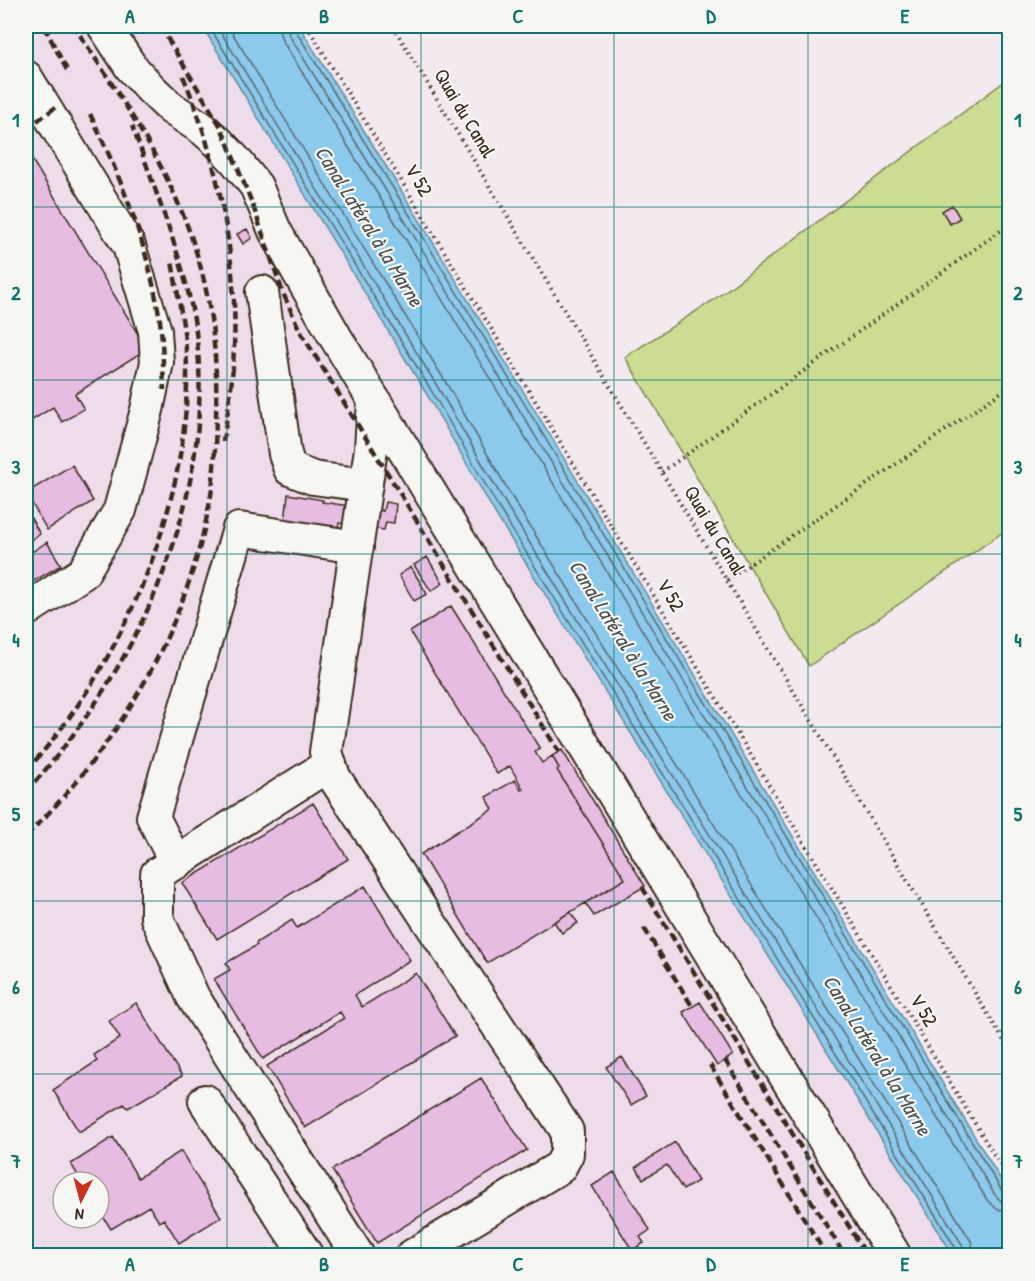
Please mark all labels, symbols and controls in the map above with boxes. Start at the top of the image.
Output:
text: A [125,2,135,29]
text: B [319,2,329,29]
text: C [513,2,524,29]
text: D [706,2,716,29]
text: E [901,2,910,29]
street label: Quai du Canal [428,63,503,163]
text: 1 [12,106,20,133]
text: 1 [1014,106,1022,133]
water label: Canal Latéral à la Marne [308,140,432,313]
street label: V 52 [399,158,440,202]
text: 2 [11,279,21,306]
text: 2 [1013,279,1023,306]
text: 3 [12,453,21,480]
text: 3 [1014,453,1023,480]
street label: Quai du Canal [678,480,753,580]
water label: Canal Latéral à la Marne [562,554,686,727]
street label: V 52 [651,573,692,617]
text: 4 [12,626,20,653]
text: 4 [1014,626,1022,653]
text: 5 [12,800,21,827]
text: 5 [1014,800,1023,827]
water label: Canal Latéral à la Marne [816,969,940,1142]
text: 6 [12,973,20,1000]
text: 6 [1014,973,1022,1000]
street label: V 52 [904,988,945,1032]
text: 7 [10,1147,21,1174]
text: 7 [1012,1147,1023,1174]
north arrow [51,1170,111,1230]
text: N [74,1203,85,1226]
text: A [125,1250,135,1277]
text: B [319,1250,329,1277]
text: C [513,1250,524,1277]
text: D [706,1250,716,1277]
text: E [901,1250,910,1277]

